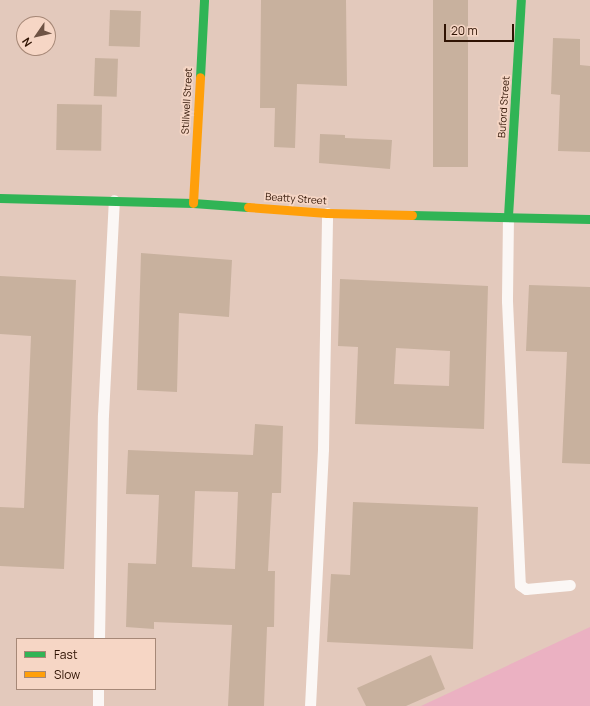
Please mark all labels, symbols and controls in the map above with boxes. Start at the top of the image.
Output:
north arrow [16,16,56,56]
scale bar [446,16,516,42]
text: 20 m [451,22,478,39]
text: N [18,35,35,50]
street label: Stillwell Street [179,67,195,135]
street label: Buford Street [496,76,512,138]
street label: Beatty Street [265,191,327,207]
legend [16,638,156,690]
text: Fast [54,646,78,663]
text: Slow [54,666,80,683]

